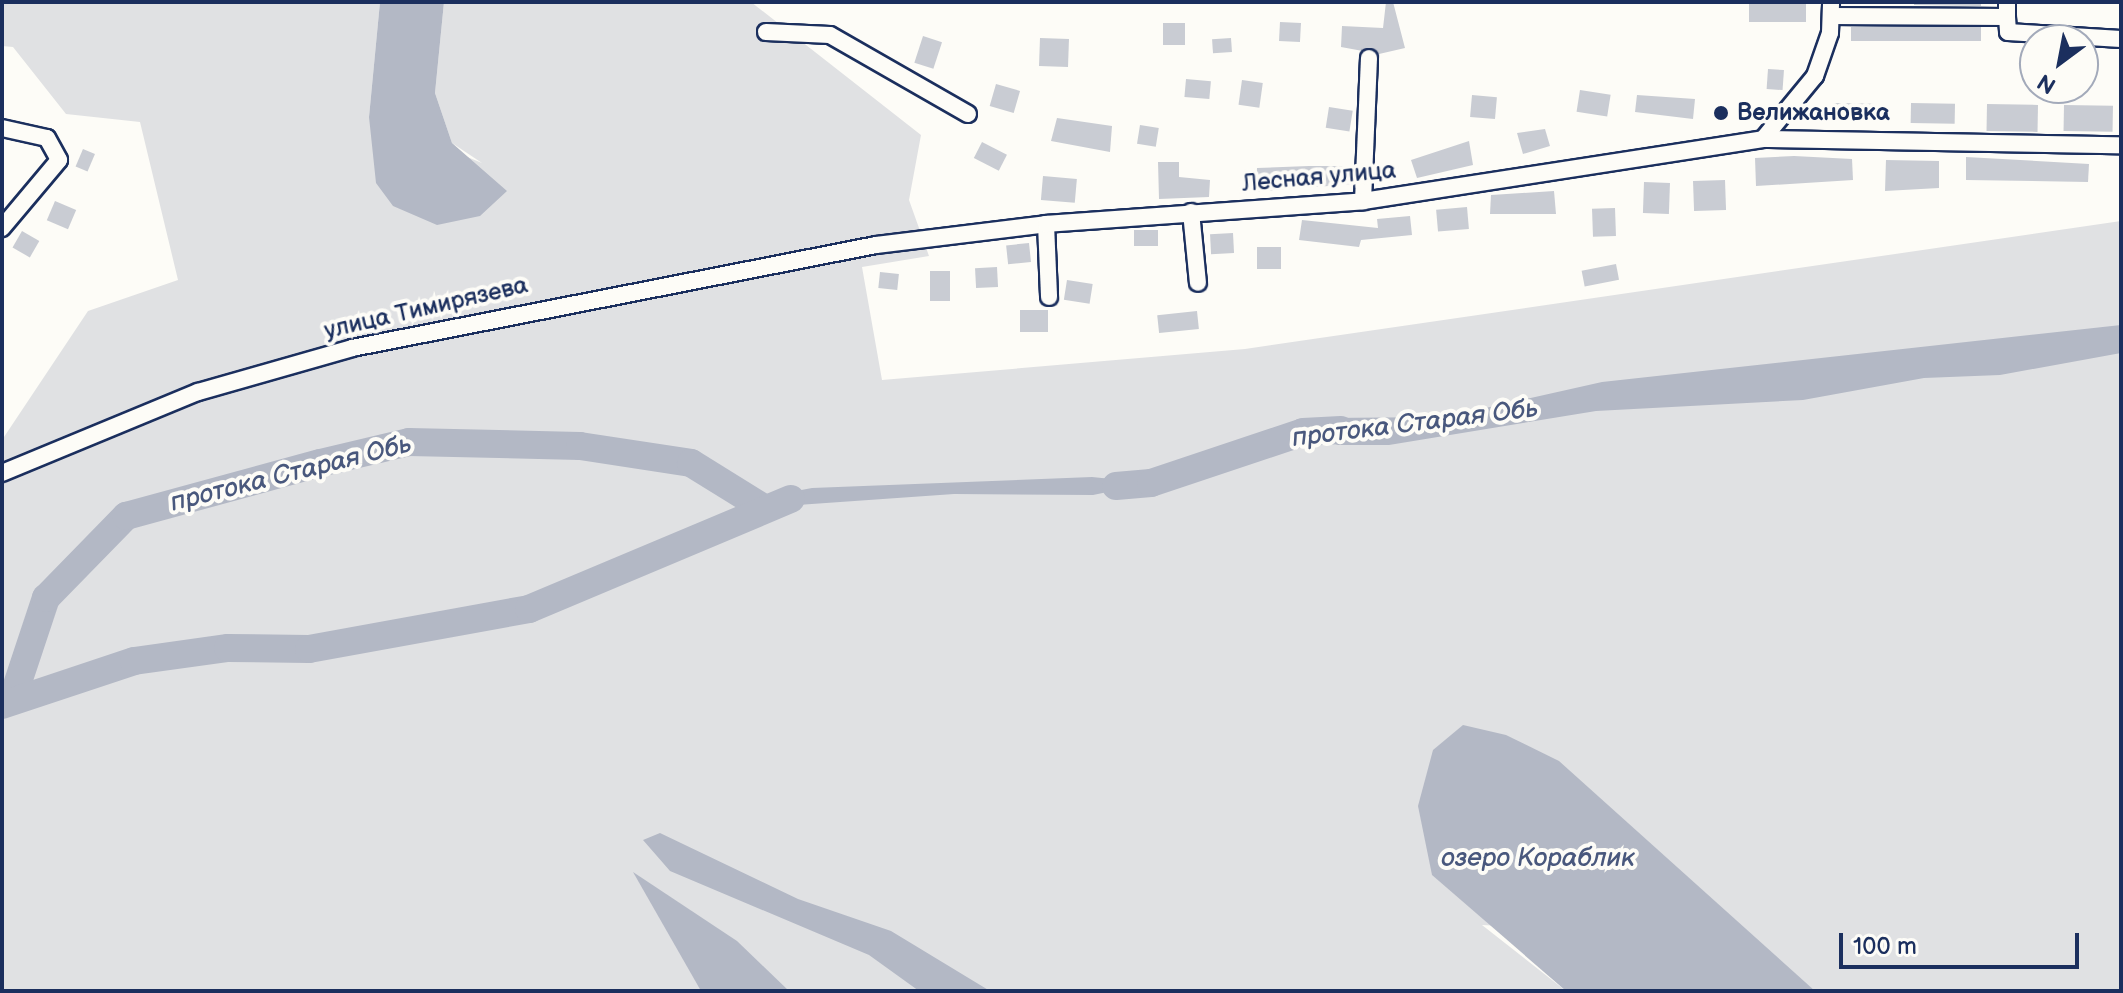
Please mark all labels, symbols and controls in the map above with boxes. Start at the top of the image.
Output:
north arrow [2019,24,2099,104]
text: N [2033,67,2061,99]
place label: Велижановка [1737,99,1890,127]
marker: Велижановка [1712,104,1730,122]
street label: Лесная улица [1241,156,1397,198]
street label: улица Тимирязева [321,271,531,345]
water label: протока Старая Обь [1290,393,1540,455]
water label: протока Старая Обь [167,429,415,519]
water label: озеро Кораблик [1441,843,1635,875]
scale bar [1843,917,2083,967]
text: 100 m [1853,932,1917,961]

